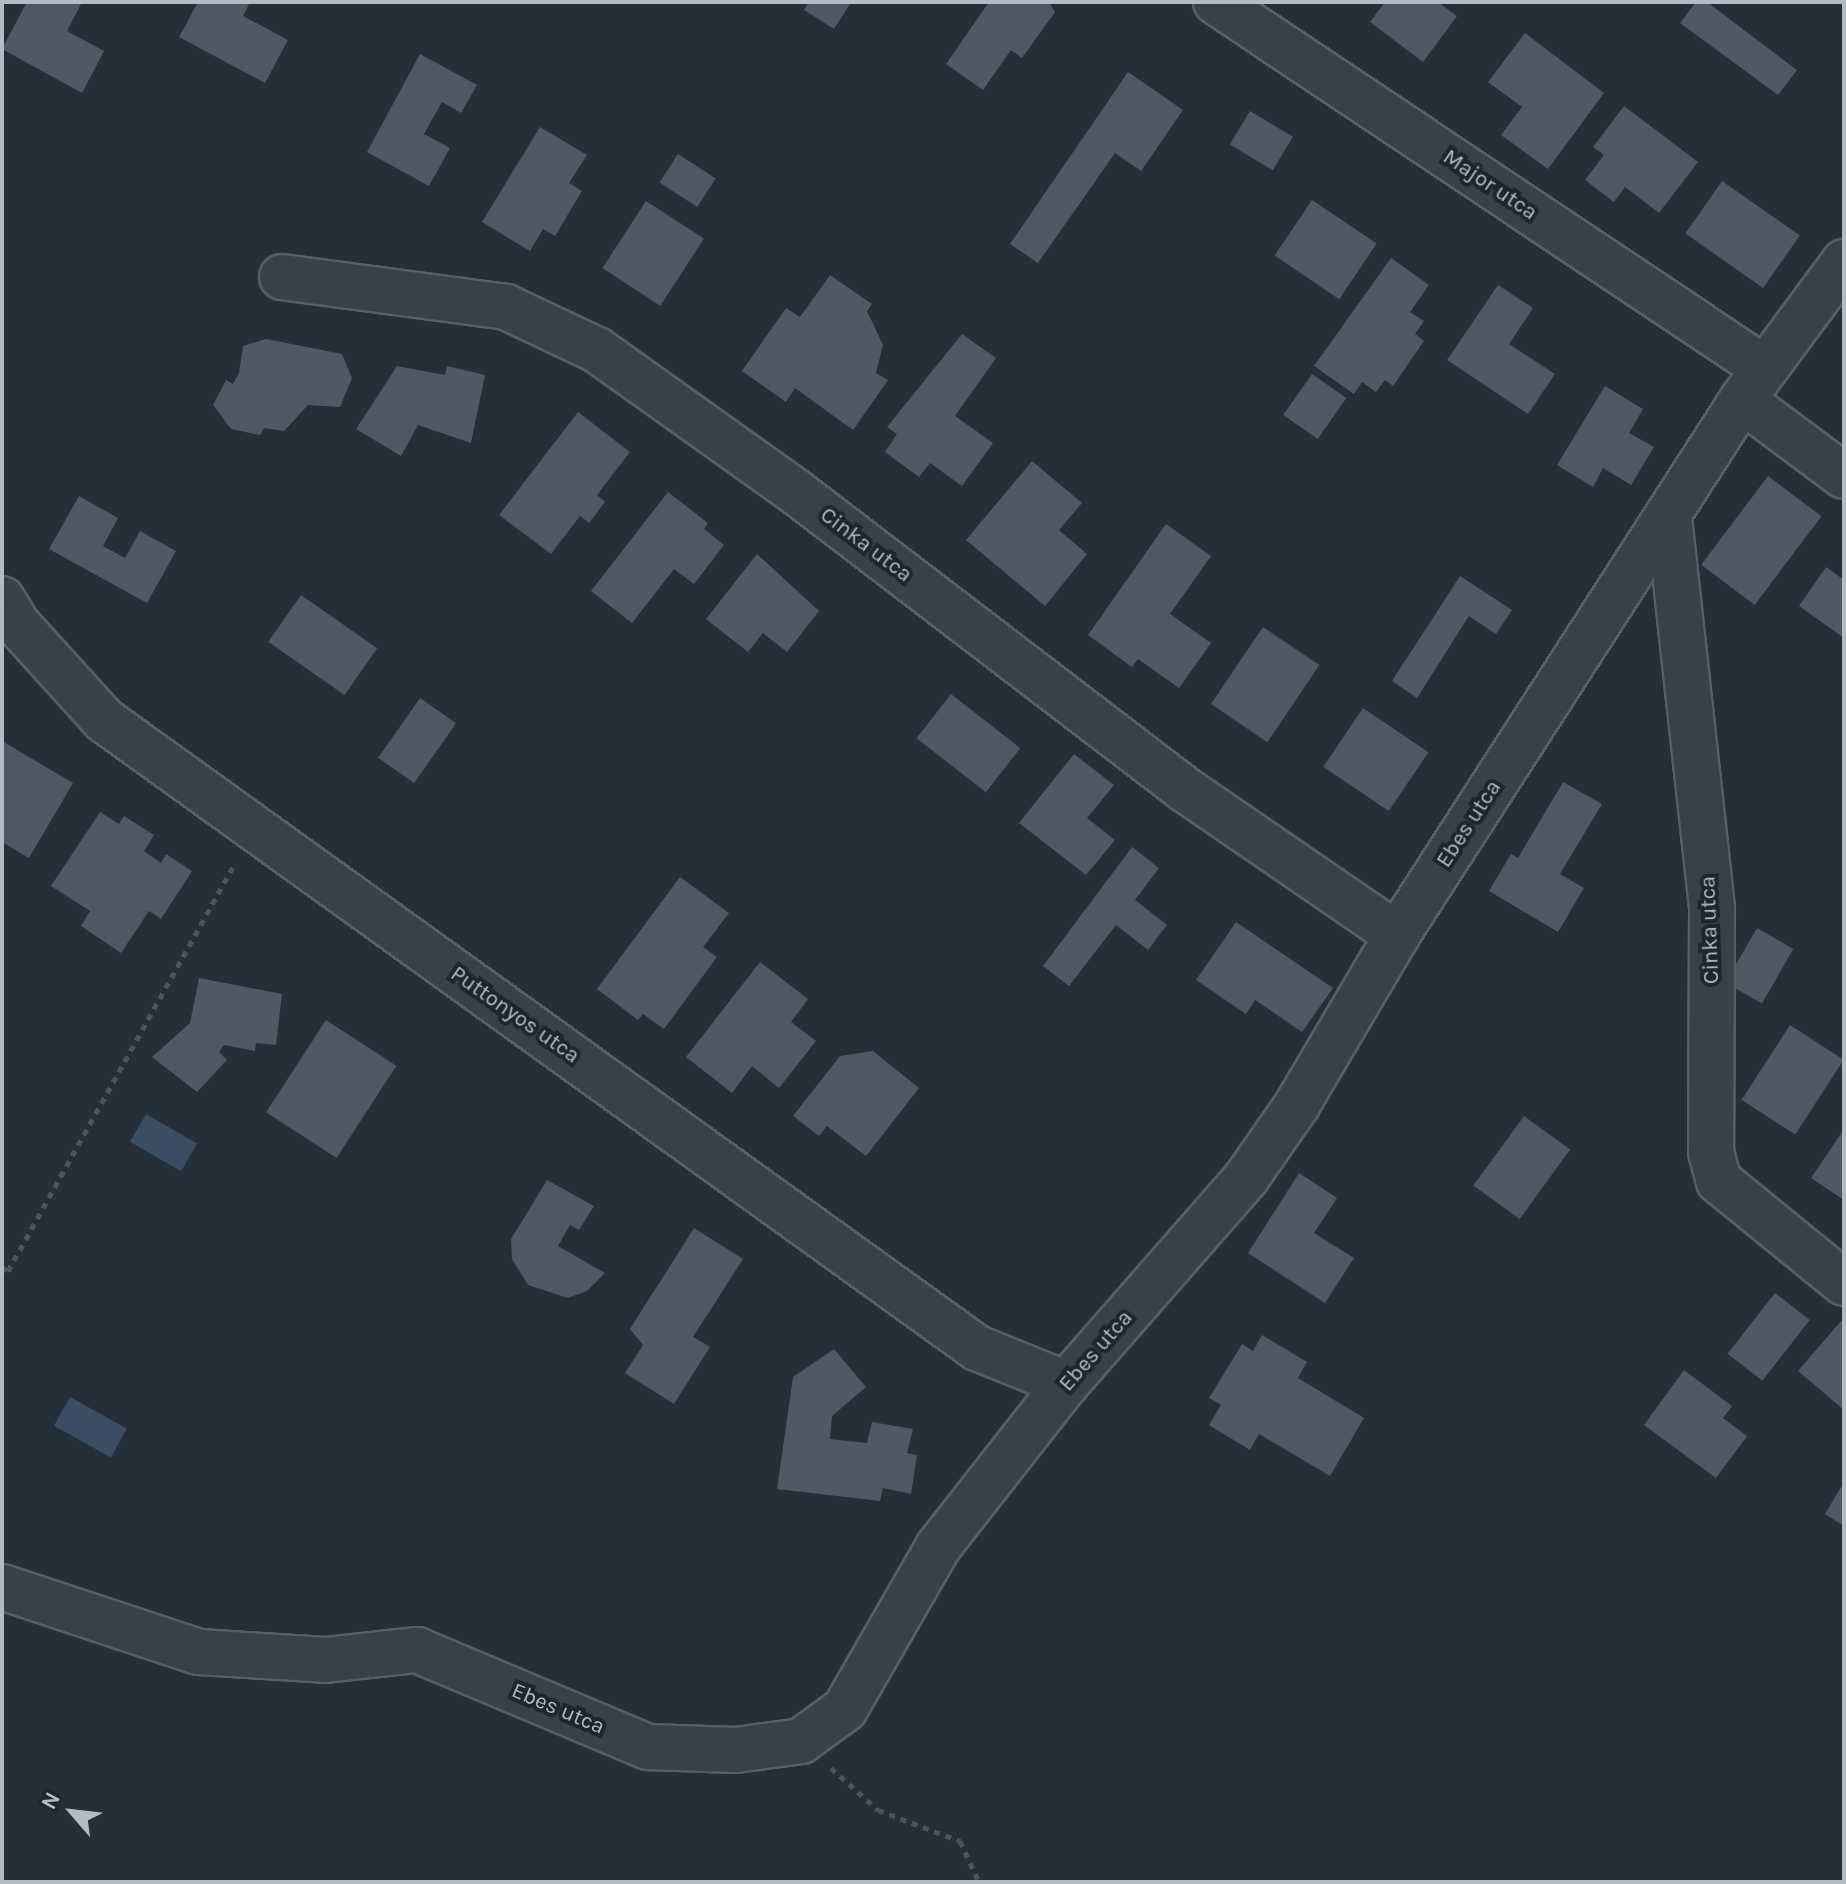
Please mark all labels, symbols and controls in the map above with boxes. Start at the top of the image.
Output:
street label: Major utca [1438,144,1542,226]
street label: Cinka utca [815,502,917,588]
street label: Ebes utca [1431,775,1507,873]
street label: Cinka utca [1695,876,1725,984]
street label: Puttonyos utca [445,961,585,1069]
street label: Ebes utca [1054,1305,1138,1397]
street label: Ebes utca [507,1678,609,1740]
north arrow [32,1772,112,1852]
text: N [36,1788,66,1814]

